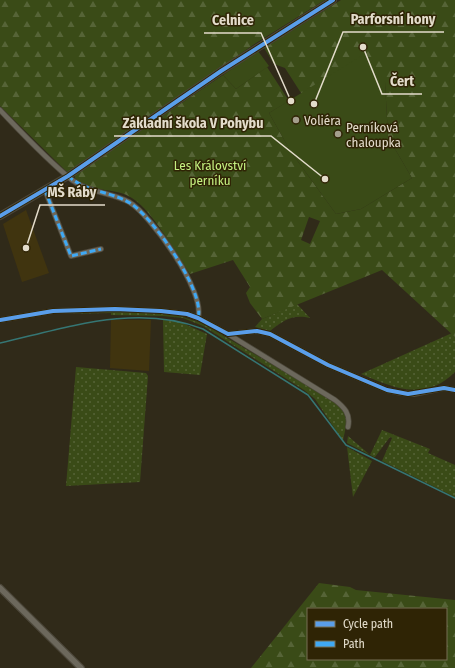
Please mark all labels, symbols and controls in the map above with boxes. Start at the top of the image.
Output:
callout: Parforsní hony [343,6,444,32]
callout: Celnice [204,7,261,33]
text: Parforsní hony [351,11,436,28]
text: Celnice [212,12,254,29]
callout: Čert [382,68,422,94]
text: Čert [390,72,415,90]
callout: Základní škola V Pohybu [114,110,271,136]
place label: Voliéra [304,113,341,128]
text: Základní škola V Pohybu [123,115,263,132]
marker: Voliéra [291,115,301,125]
place label: Perníková chaloupka [346,120,401,150]
marker: Perníková chaloupka [333,129,343,139]
park label: Les Království perníku [174,158,246,188]
callout: MŠ Ráby [40,179,105,205]
text: MŠ Ráby [48,183,97,201]
legend [307,608,447,660]
text: Cycle path [343,617,393,631]
text: Path [343,637,365,651]

